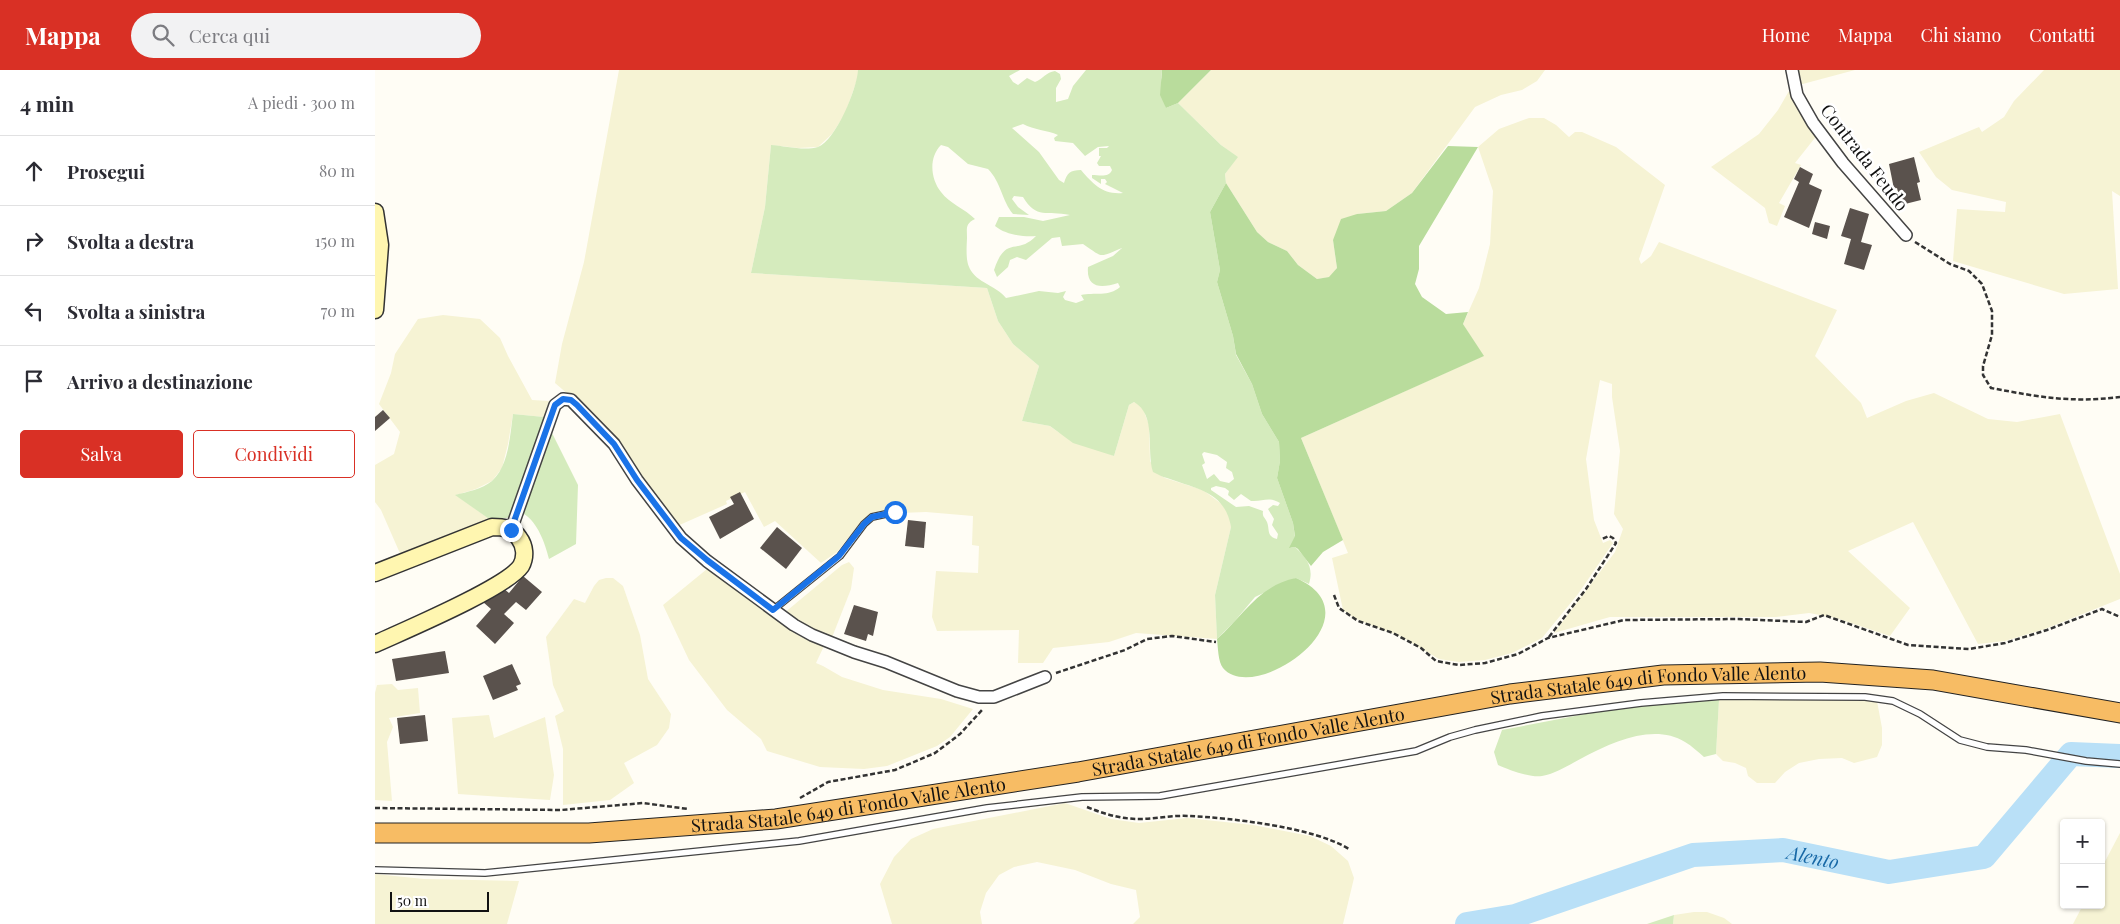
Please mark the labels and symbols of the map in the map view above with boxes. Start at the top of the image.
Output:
street label: Contrada Feudo [1816,98,1914,216]
route start [884,501,907,524]
route end [500,519,523,542]
street label: Strada Statale 649 di Fondo Valle Alento [1488,660,1807,709]
street label: Strada Statale 649 di Fondo Valle Alento [1090,701,1406,781]
street label: Strada Statale 649 di Fondo Valle Alento [690,771,1007,837]
water label: Alento [1783,838,1842,874]
scale bar [390,889,489,912]

